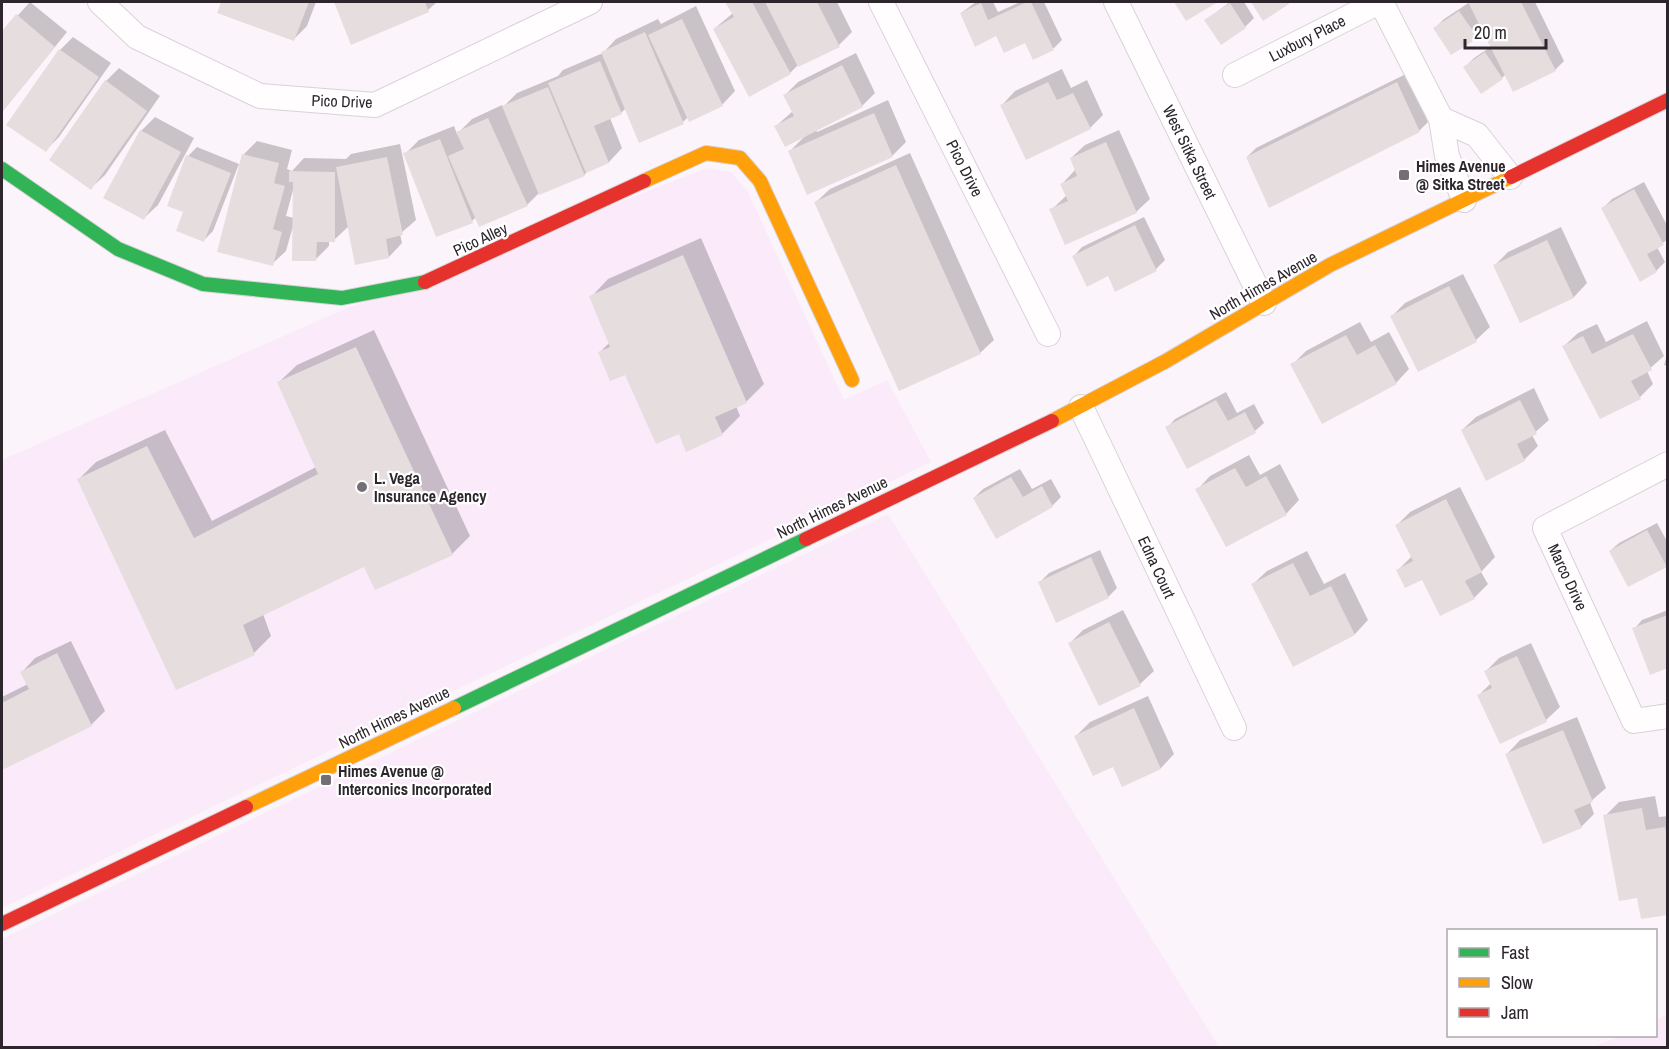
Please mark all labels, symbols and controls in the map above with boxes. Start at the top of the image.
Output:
street label: Luxbury Place [1265,9,1349,67]
scale bar [1465,12,1546,50]
text: 20 m [1474,20,1507,45]
street label: Pico Drive [311,89,373,113]
street label: West Sitka Street [1158,101,1222,203]
street label: Pico Drive [941,136,989,200]
place label: Himes Avenue @ Sitka Street [1416,155,1505,195]
marker: Himes Avenue @ Sitka Street [1397,168,1411,182]
street label: Pico Alley [449,217,511,261]
street label: North Himes Avenue [1205,245,1321,325]
place label: L. Vega Insurance Agency [374,467,487,507]
street label: North Himes Avenue [773,471,891,543]
marker: L. Vega Insurance Agency [355,480,369,494]
street label: Edna Court [1133,532,1181,602]
street label: Marco Drive [1543,540,1593,614]
street label: North Himes Avenue [335,681,453,753]
place label: Himes Avenue @ Interconics Incorporated [338,760,492,800]
marker: Himes Avenue @ Interconics Incorporated [319,773,333,787]
legend [1447,929,1657,1037]
text: Fast [1501,940,1529,965]
text: Slow [1501,970,1533,995]
text: Jam [1501,1000,1529,1025]

